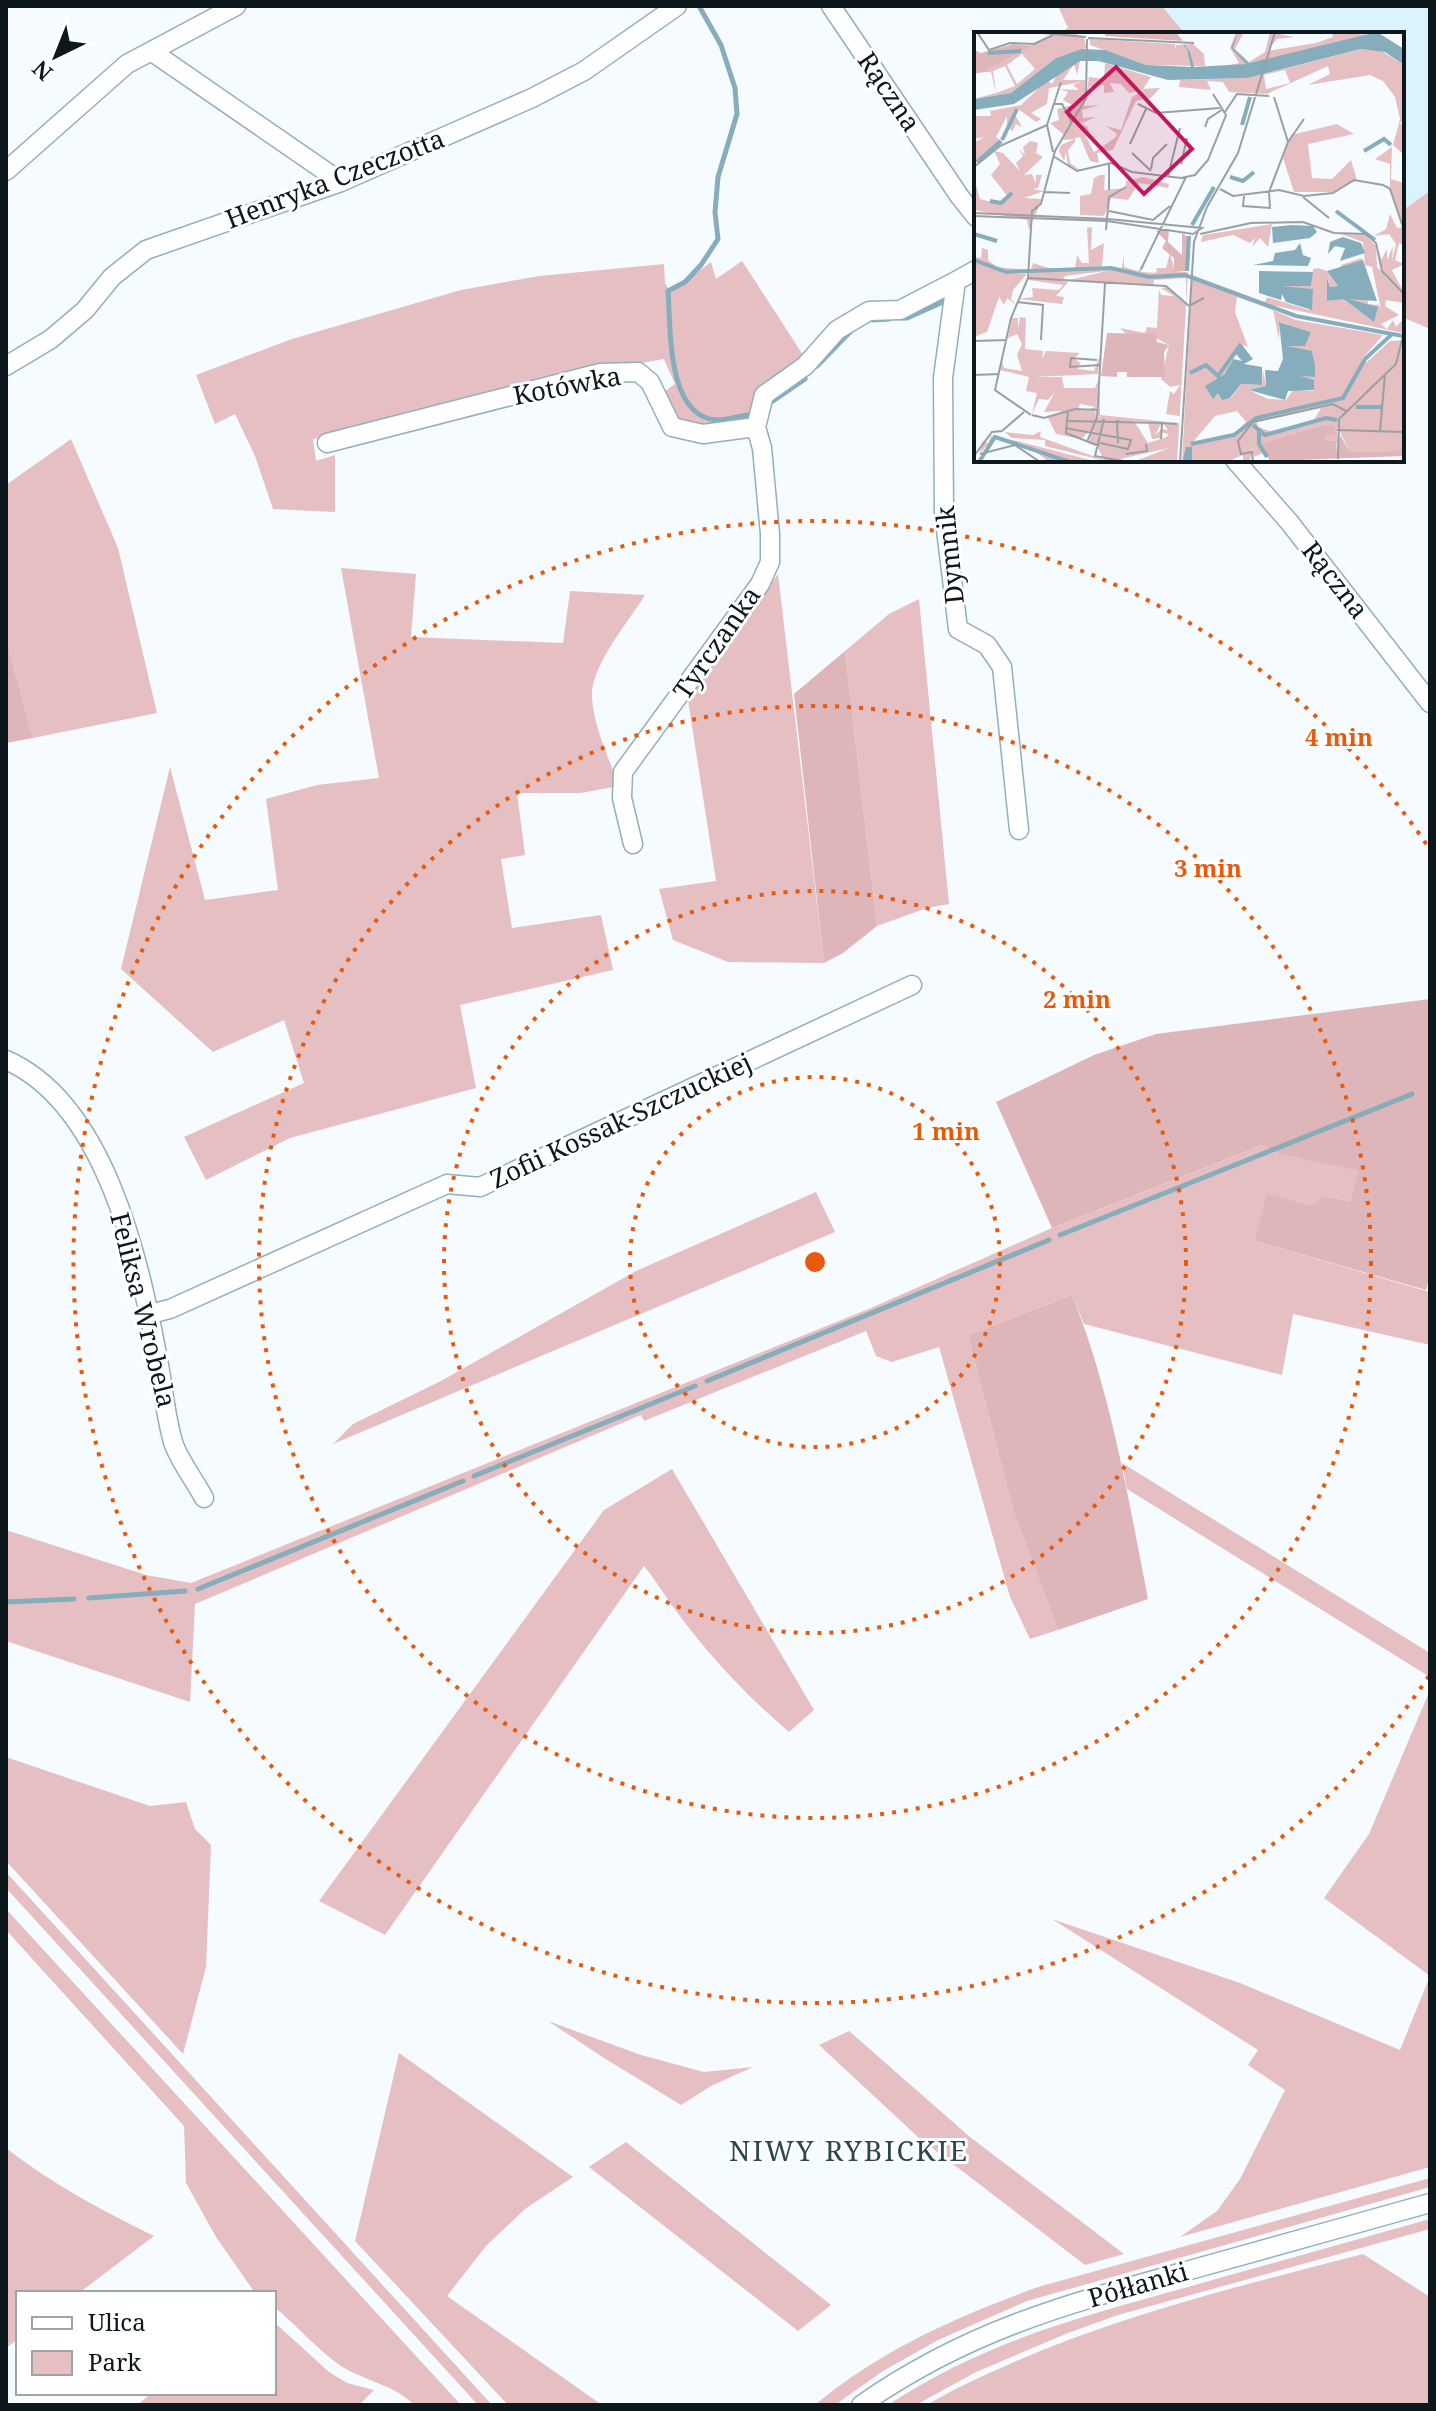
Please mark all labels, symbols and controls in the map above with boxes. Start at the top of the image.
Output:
north arrow [16,16,96,96]
inset map [974,32,1404,462]
street label: Rączna [850,44,930,138]
text: N [25,54,58,88]
street label: Henryka Czeczotta [220,120,449,236]
street label: Kotówka [510,357,624,413]
street label: Dymnik [926,503,972,606]
street label: Rączna [1294,533,1377,626]
street label: Tyrczanka [664,579,768,706]
text: 4 min [1305,720,1373,753]
text: 3 min [1174,851,1242,884]
text: 2 min [1043,982,1111,1015]
street label: Zofii Kossak-Szczuckiej [484,1044,757,1197]
text: 1 min [912,1114,980,1147]
street label: Feliksa Wrobela [102,1208,186,1411]
centre of rings [801,1248,829,1276]
district label: NIWY RYBICKIE [729,2131,969,2169]
street label: Półłanki [1083,2253,1192,2315]
legend [16,2291,276,2395]
text: Ulica [88,2305,146,2338]
text: Park [88,2345,142,2378]

